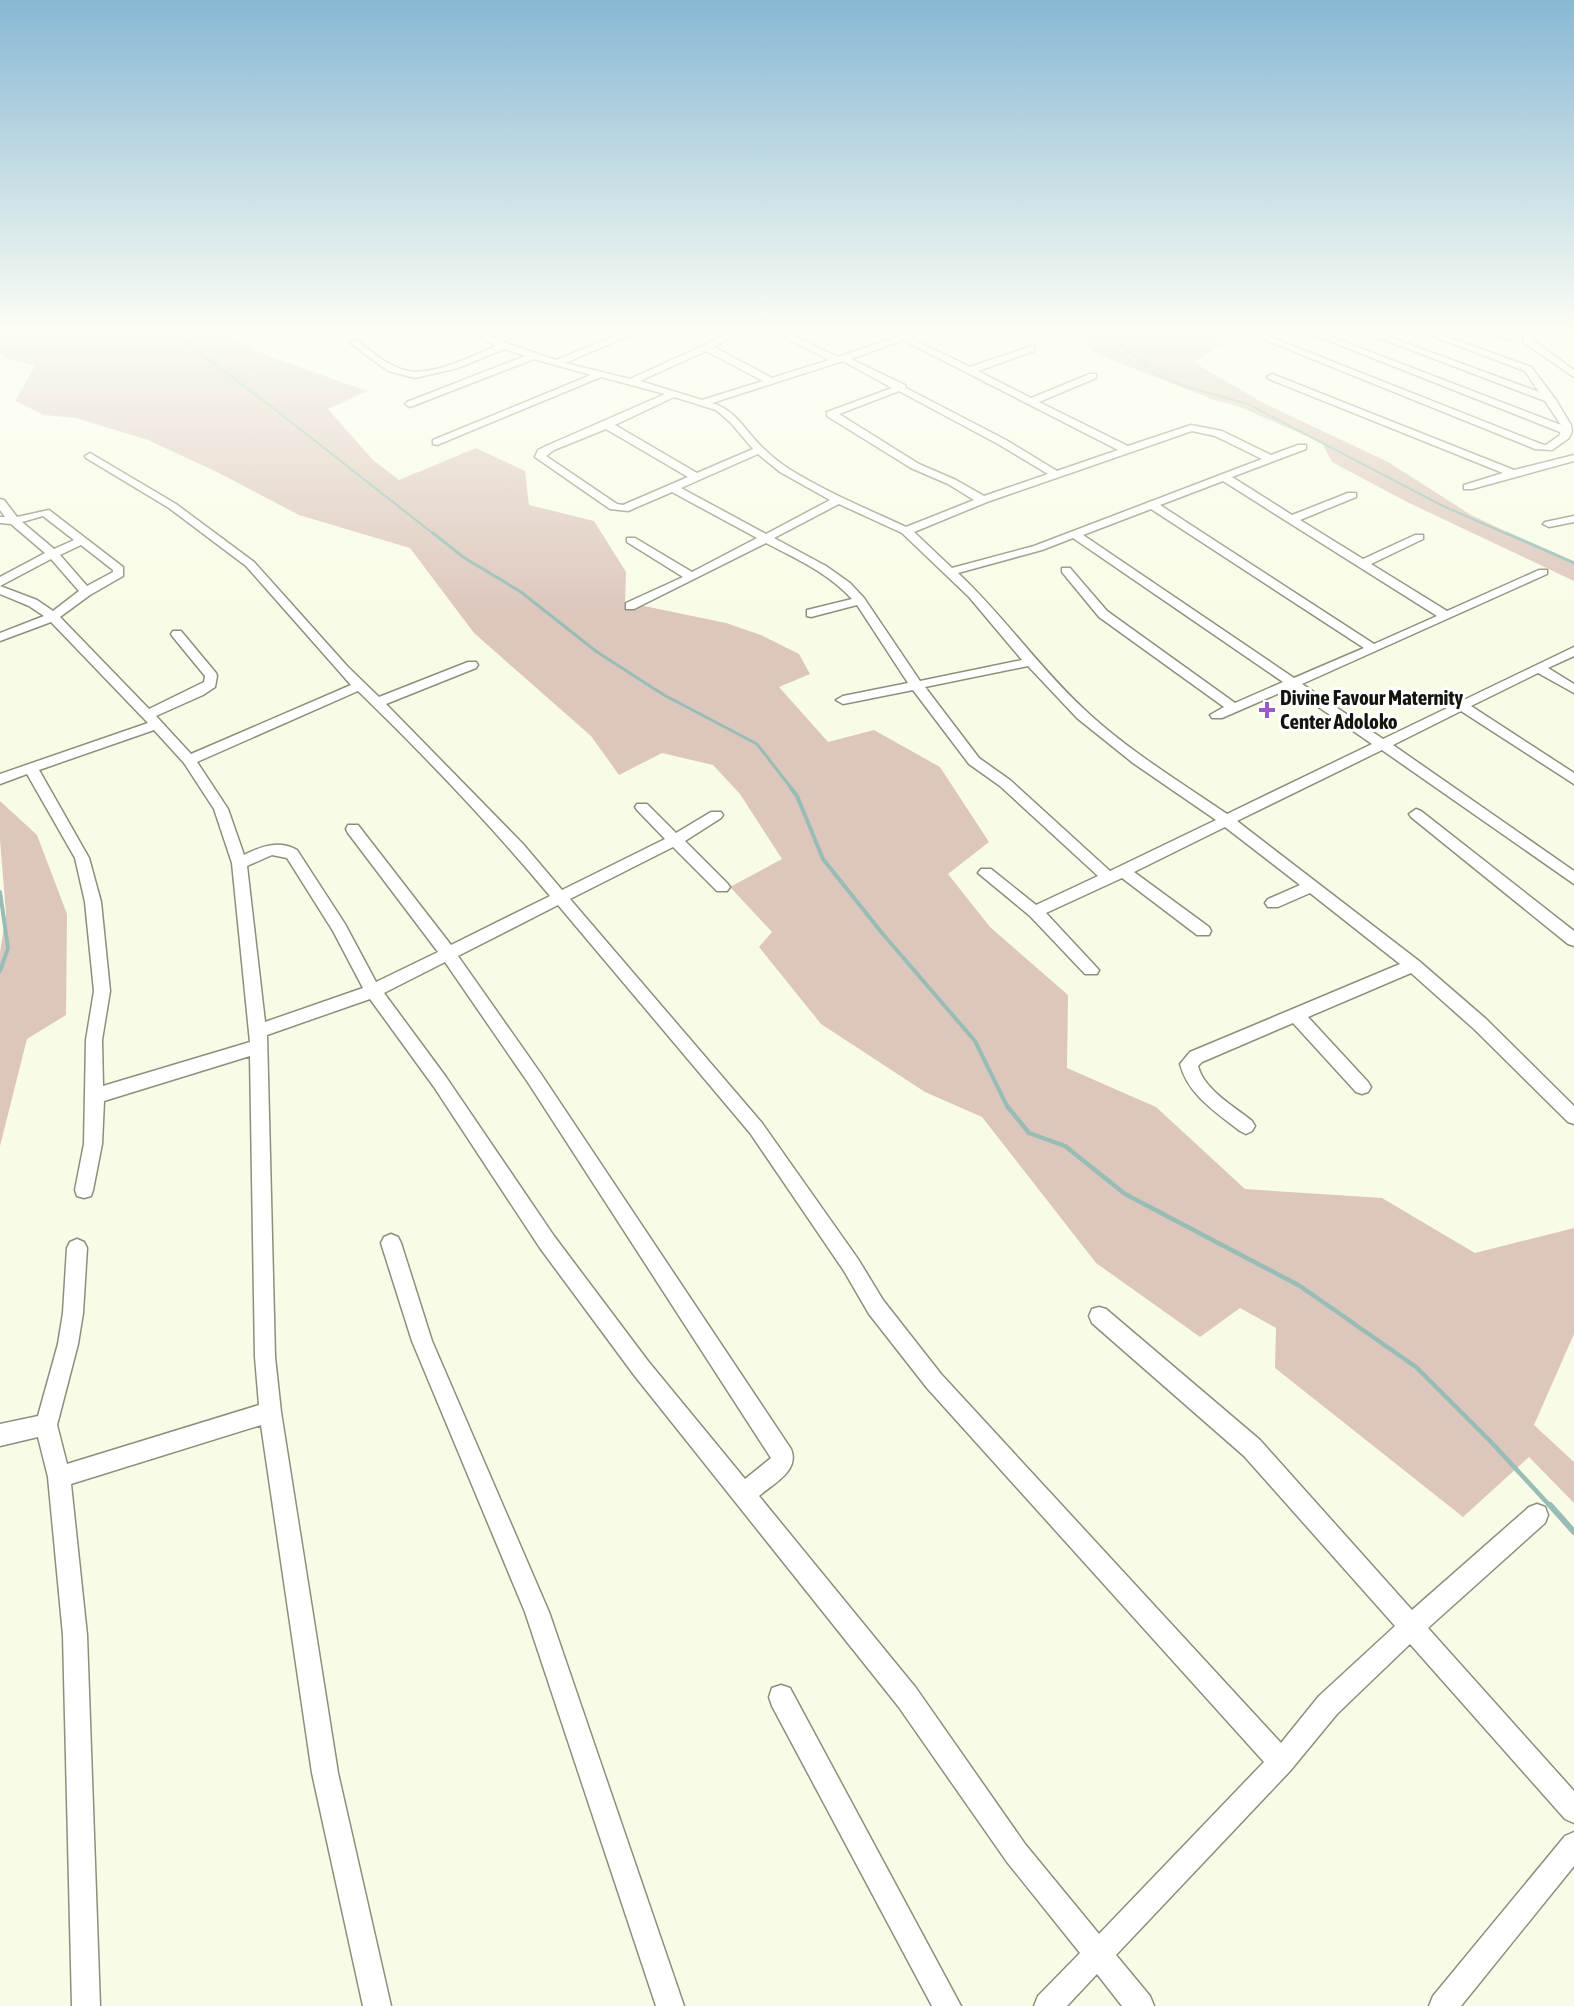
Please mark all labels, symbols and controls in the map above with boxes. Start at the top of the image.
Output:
place label: Divine Favour Maternity Center Adoloko [1280,685,1463,733]
marker: Divine Favour Maternity Center Adoloko [1258,701,1276,719]

